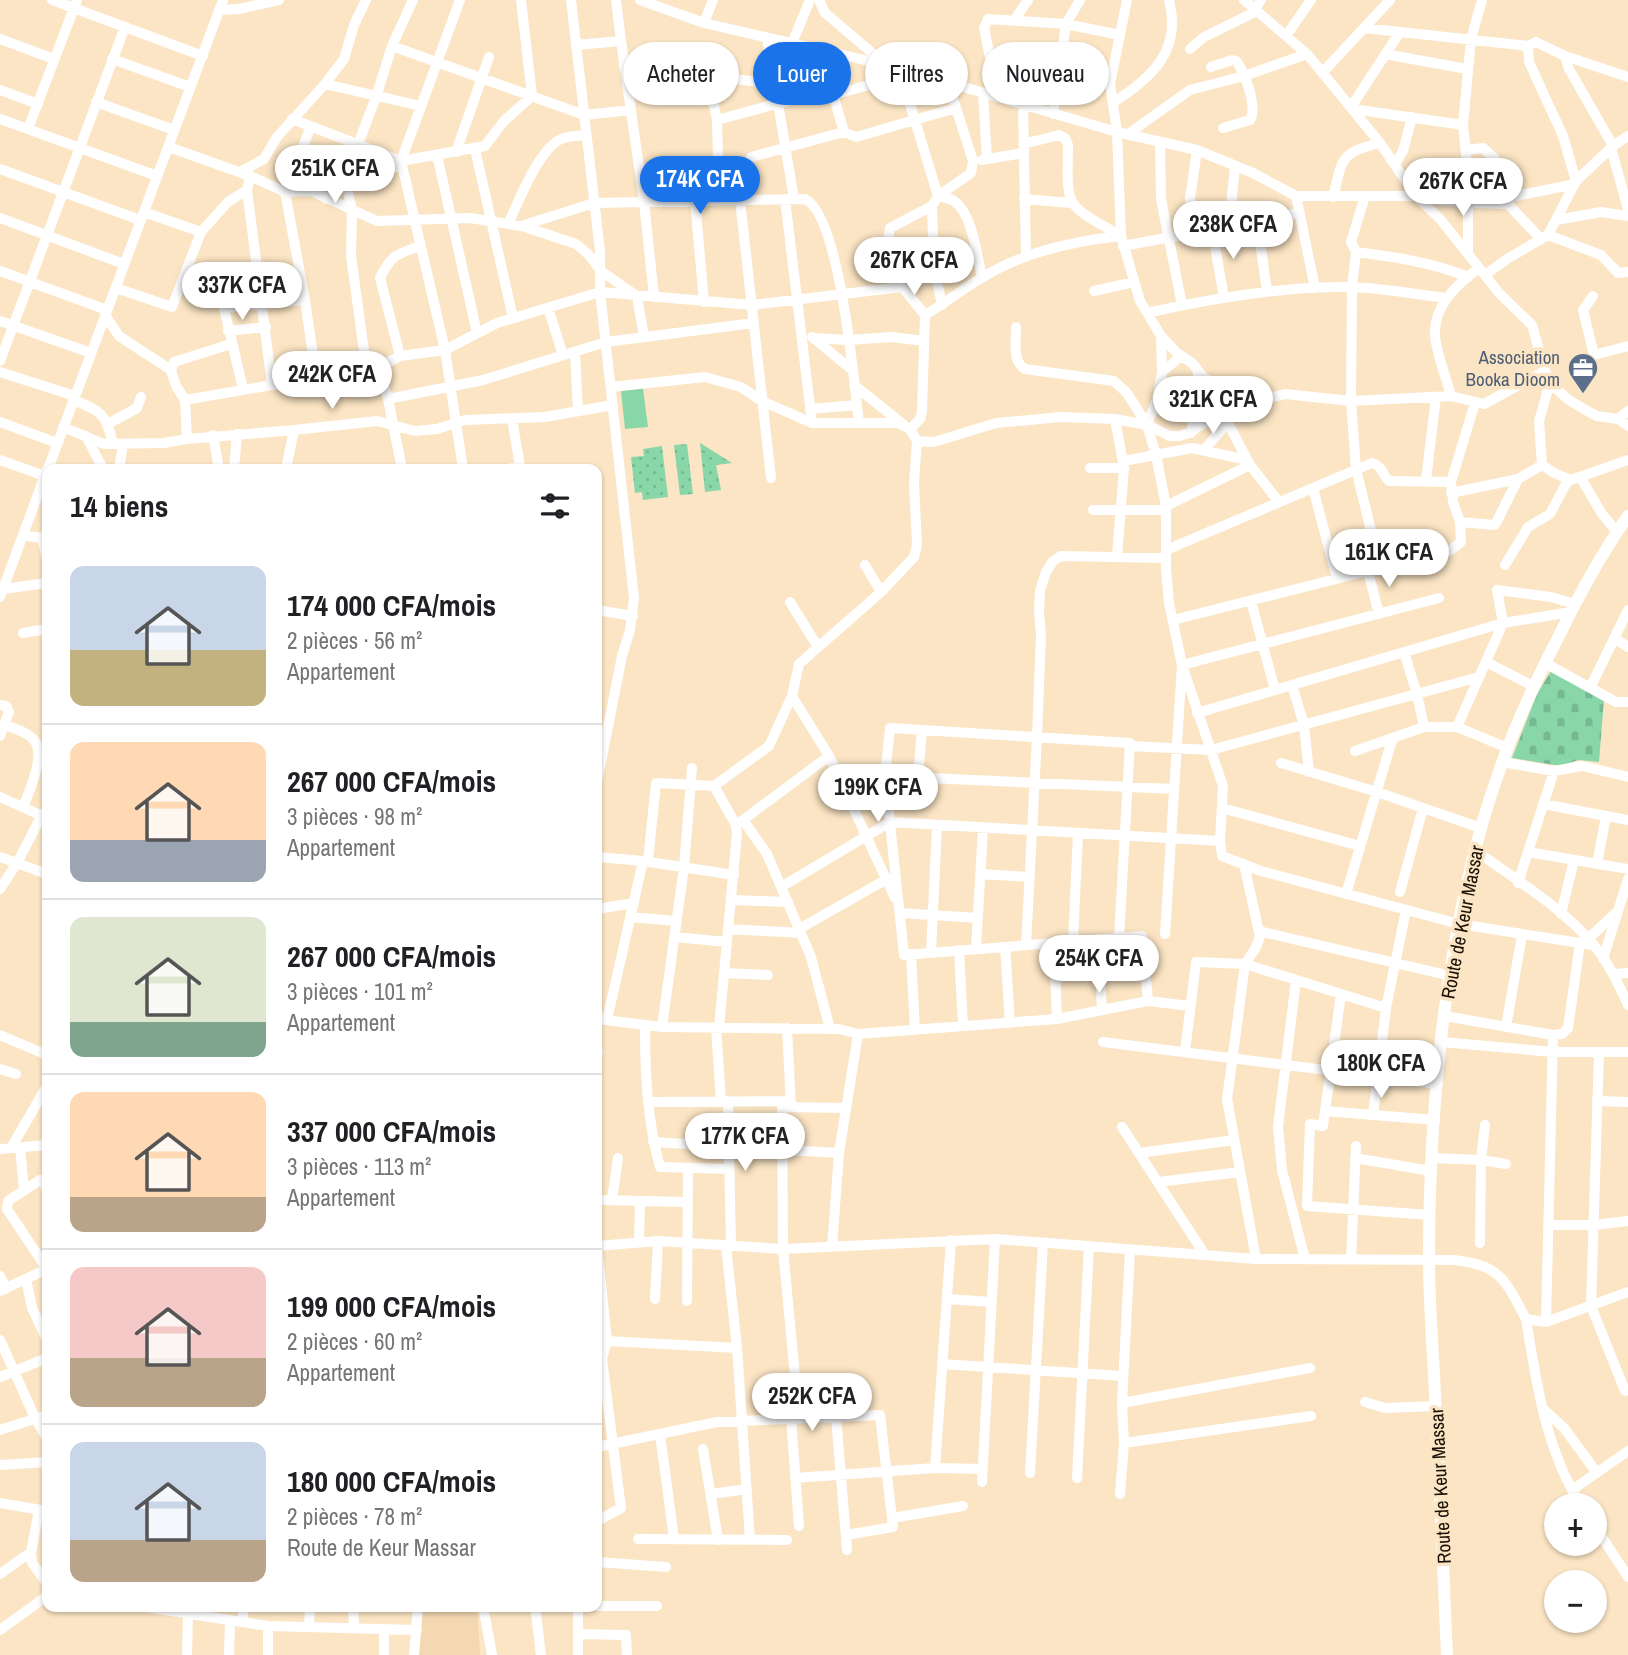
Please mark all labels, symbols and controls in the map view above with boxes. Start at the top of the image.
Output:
chip: Acheter [623,42,739,105]
chip: Louer [753,42,851,105]
chip: Filtres [865,42,968,105]
chip: Nouveau [982,42,1109,105]
pin: 251K CFA [263,146,407,205]
text: 251K CFA [291,152,379,183]
pin: 174K CFA [628,156,772,216]
pin: 267K CFA [1391,158,1535,218]
text: 174K CFA [656,163,744,194]
text: 267K CFA [1419,165,1507,196]
pin: 238K CFA [1161,202,1305,261]
text: 238K CFA [1189,208,1277,239]
pin: 267K CFA [842,238,986,297]
text: 267K CFA [870,244,958,275]
pin: 337K CFA [170,262,314,322]
text: 337K CFA [198,269,286,300]
place label: Association Booka Dioom [1466,344,1560,392]
office icon: Association Booka Dioom [1566,351,1600,395]
pin: 242K CFA [260,352,404,411]
text: 242K CFA [288,358,376,389]
pin: 321K CFA [1141,376,1285,436]
text: 321K CFA [1169,383,1257,414]
text: 14 biens [70,486,168,526]
icon: filters [536,487,574,525]
pin: 161K CFA [1317,530,1461,589]
text: 161K CFA [1345,536,1433,567]
text: 174 000 CFA/mois [287,585,496,625]
icon: home [126,594,210,678]
text: 2 pièces · 56 m² [287,625,422,656]
text: Appartement [287,656,395,687]
text: 267 000 CFA/mois [287,761,496,801]
pin: 199K CFA [806,764,950,824]
icon: home [126,770,210,854]
text: 199K CFA [834,771,922,802]
text: 3 pièces · 98 m² [287,801,422,832]
text: Appartement [287,832,395,863]
street label: Route de Keur Massar [1434,842,1490,1001]
text: 267 000 CFA/mois [287,936,496,976]
pin: 254K CFA [1027,936,1171,995]
text: 254K CFA [1055,942,1143,973]
icon: home [126,945,210,1029]
text: 3 pièces · 101 m² [287,976,433,1007]
text: Appartement [287,1007,395,1038]
pin: 180K CFA [1309,1040,1453,1100]
text: 180K CFA [1337,1047,1425,1078]
text: 337 000 CFA/mois [287,1111,496,1151]
pin: 177K CFA [673,1114,817,1173]
icon: home [126,1120,210,1204]
text: 177K CFA [701,1120,789,1151]
text: 3 pièces · 113 m² [287,1151,431,1182]
text: Appartement [287,1182,395,1213]
text: 199 000 CFA/mois [287,1286,496,1326]
icon: home [126,1295,210,1379]
text: 2 pièces · 60 m² [287,1326,422,1357]
text: Appartement [287,1357,395,1388]
pin: 252K CFA [740,1374,884,1433]
text: 252K CFA [768,1380,856,1411]
street label: Route de Keur Massar [1423,1407,1457,1565]
text: 180 000 CFA/mois [287,1461,496,1501]
icon: home [126,1470,210,1554]
map controls [1544,1493,1607,1633]
button: + [1544,1493,1607,1556]
text: 2 pièces · 78 m² [287,1501,422,1532]
text: Route de Keur Massar [287,1532,476,1563]
button: − [1544,1570,1607,1633]

